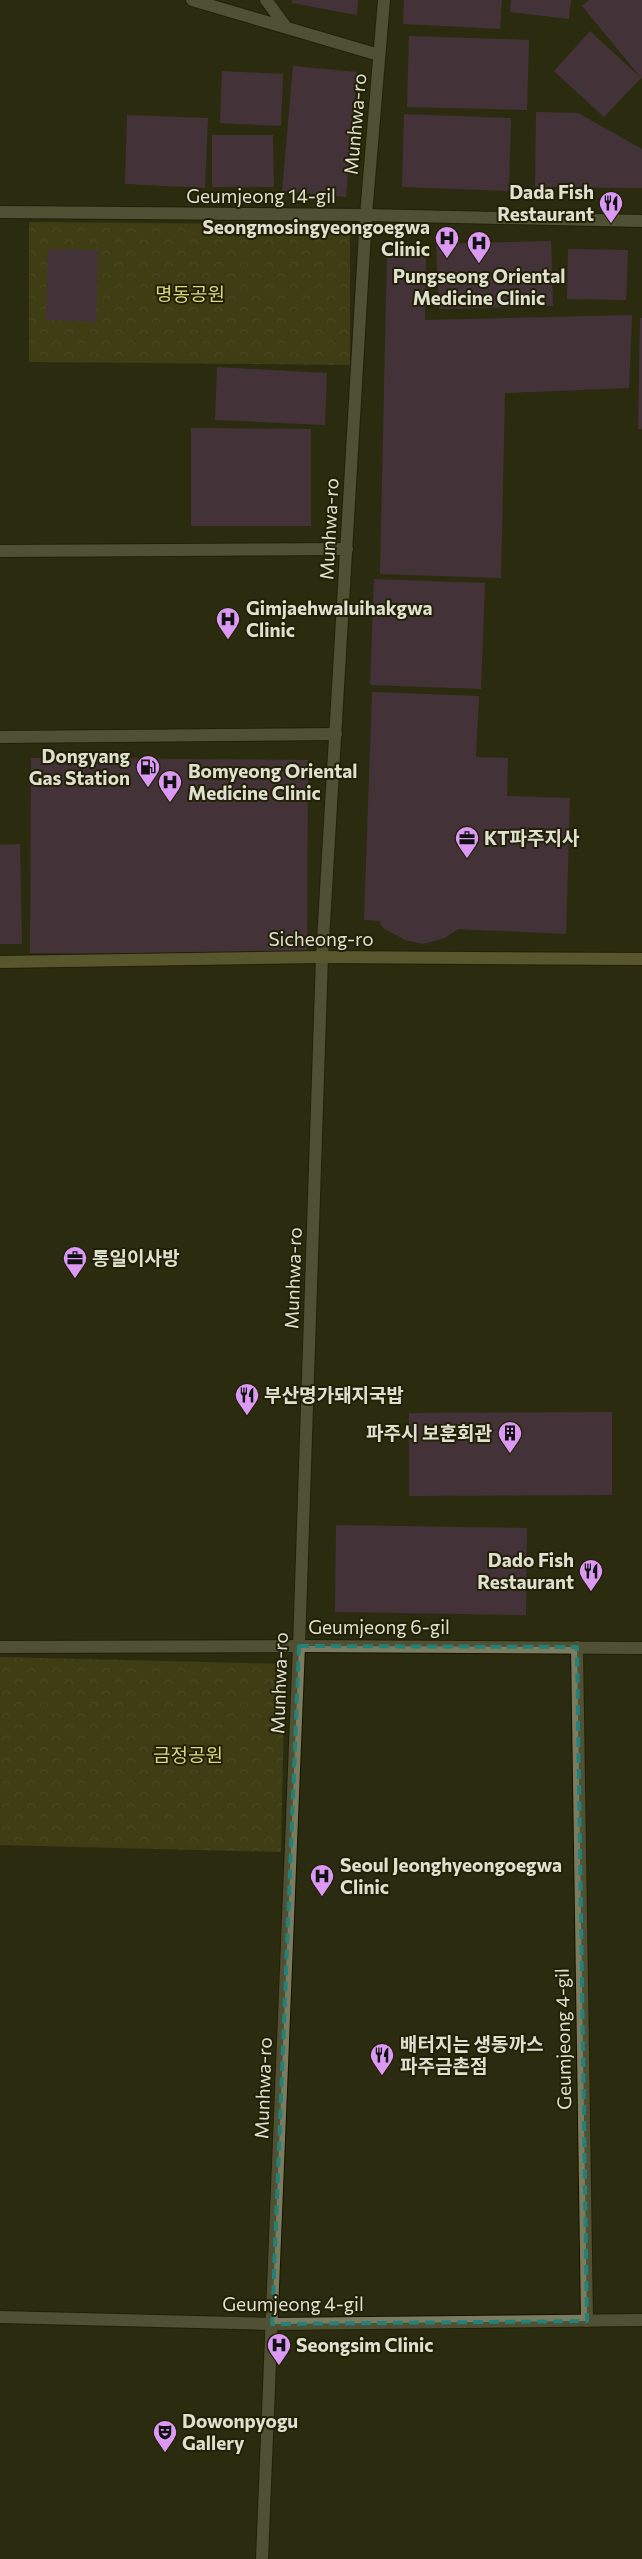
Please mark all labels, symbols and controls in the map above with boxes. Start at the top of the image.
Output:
street label: Munhwa-ro [339,72,370,176]
place label: Dada Fish Restaurant [497,180,594,225]
street label: Geumjeong 14-gil [186,184,336,207]
restaurant icon: Dada Fish Restaurant [598,190,624,224]
place label: Seongmosingyeongoegwa Clinic [202,215,430,260]
hospital icon: Seongmosingyeongoegwa Clinic [434,225,460,259]
hospital icon: Pungseong Oriental Medicine Clinic [466,230,492,264]
place label: Pungseong Oriental Medicine Clinic [393,264,565,309]
park label: 명동공원 [155,282,225,305]
street label: Munhwa-ro [314,477,343,580]
place label: Gimjaehwaluihakgwa Clinic [246,596,433,641]
hospital icon: Gimjaehwaluihakgwa Clinic [215,606,241,640]
place label: Dongyang Gas Station [29,744,131,789]
fuel station icon: Dongyang Gas Station [135,754,161,788]
place label: Bomyeong Oriental Medicine Clinic [188,759,358,804]
hospital icon: Bomyeong Oriental Medicine Clinic [157,769,183,803]
office icon: KT파주지사 [454,825,480,859]
place label: KT파주지사 [484,826,580,849]
street label: Sicheong-ro [268,927,374,950]
street label: Munhwa-ro [279,1227,306,1329]
office icon: 통일이사방 [62,1245,88,1279]
place label: 통일이사방 [92,1246,180,1269]
restaurant icon: 부산명가돼지국밥 [234,1382,260,1416]
place label: 부산명가돼지국밥 [264,1383,404,1406]
building icon: 파주시 보훈회관 [497,1420,523,1454]
place label: 파주시 보훈회관 [366,1421,493,1444]
place label: Dado Fish Restaurant [477,1548,574,1593]
restaurant icon: Dado Fish Restaurant [578,1558,604,1592]
street label: Geumjeong 6-gil [308,1615,450,1638]
street label: Munhwa-ro [265,1632,292,1734]
park label: 금정공원 [153,1743,223,1766]
place label: Seoul Jeonghyeongoegwa Clinic [340,1853,562,1898]
hospital icon: Seoul Jeonghyeongoegwa Clinic [309,1863,335,1897]
street label: Geumjeong 4-gil [550,1968,575,2110]
place label: 배터지는 생동까스 파주금촌점 [400,2032,543,2077]
street label: Munhwa-ro [249,2037,276,2139]
restaurant icon: 배터지는 생동까스 파주금촌점 [369,2042,395,2076]
street label: Geumjeong 4-gil [222,2292,364,2315]
hospital icon: Seongsim Clinic [266,2332,292,2366]
place label: Seongsim Clinic [296,2333,434,2356]
place label: Dowonpyogu Gallery [182,2409,298,2454]
theatre icon: Dowonpyogu Gallery [152,2419,178,2453]

